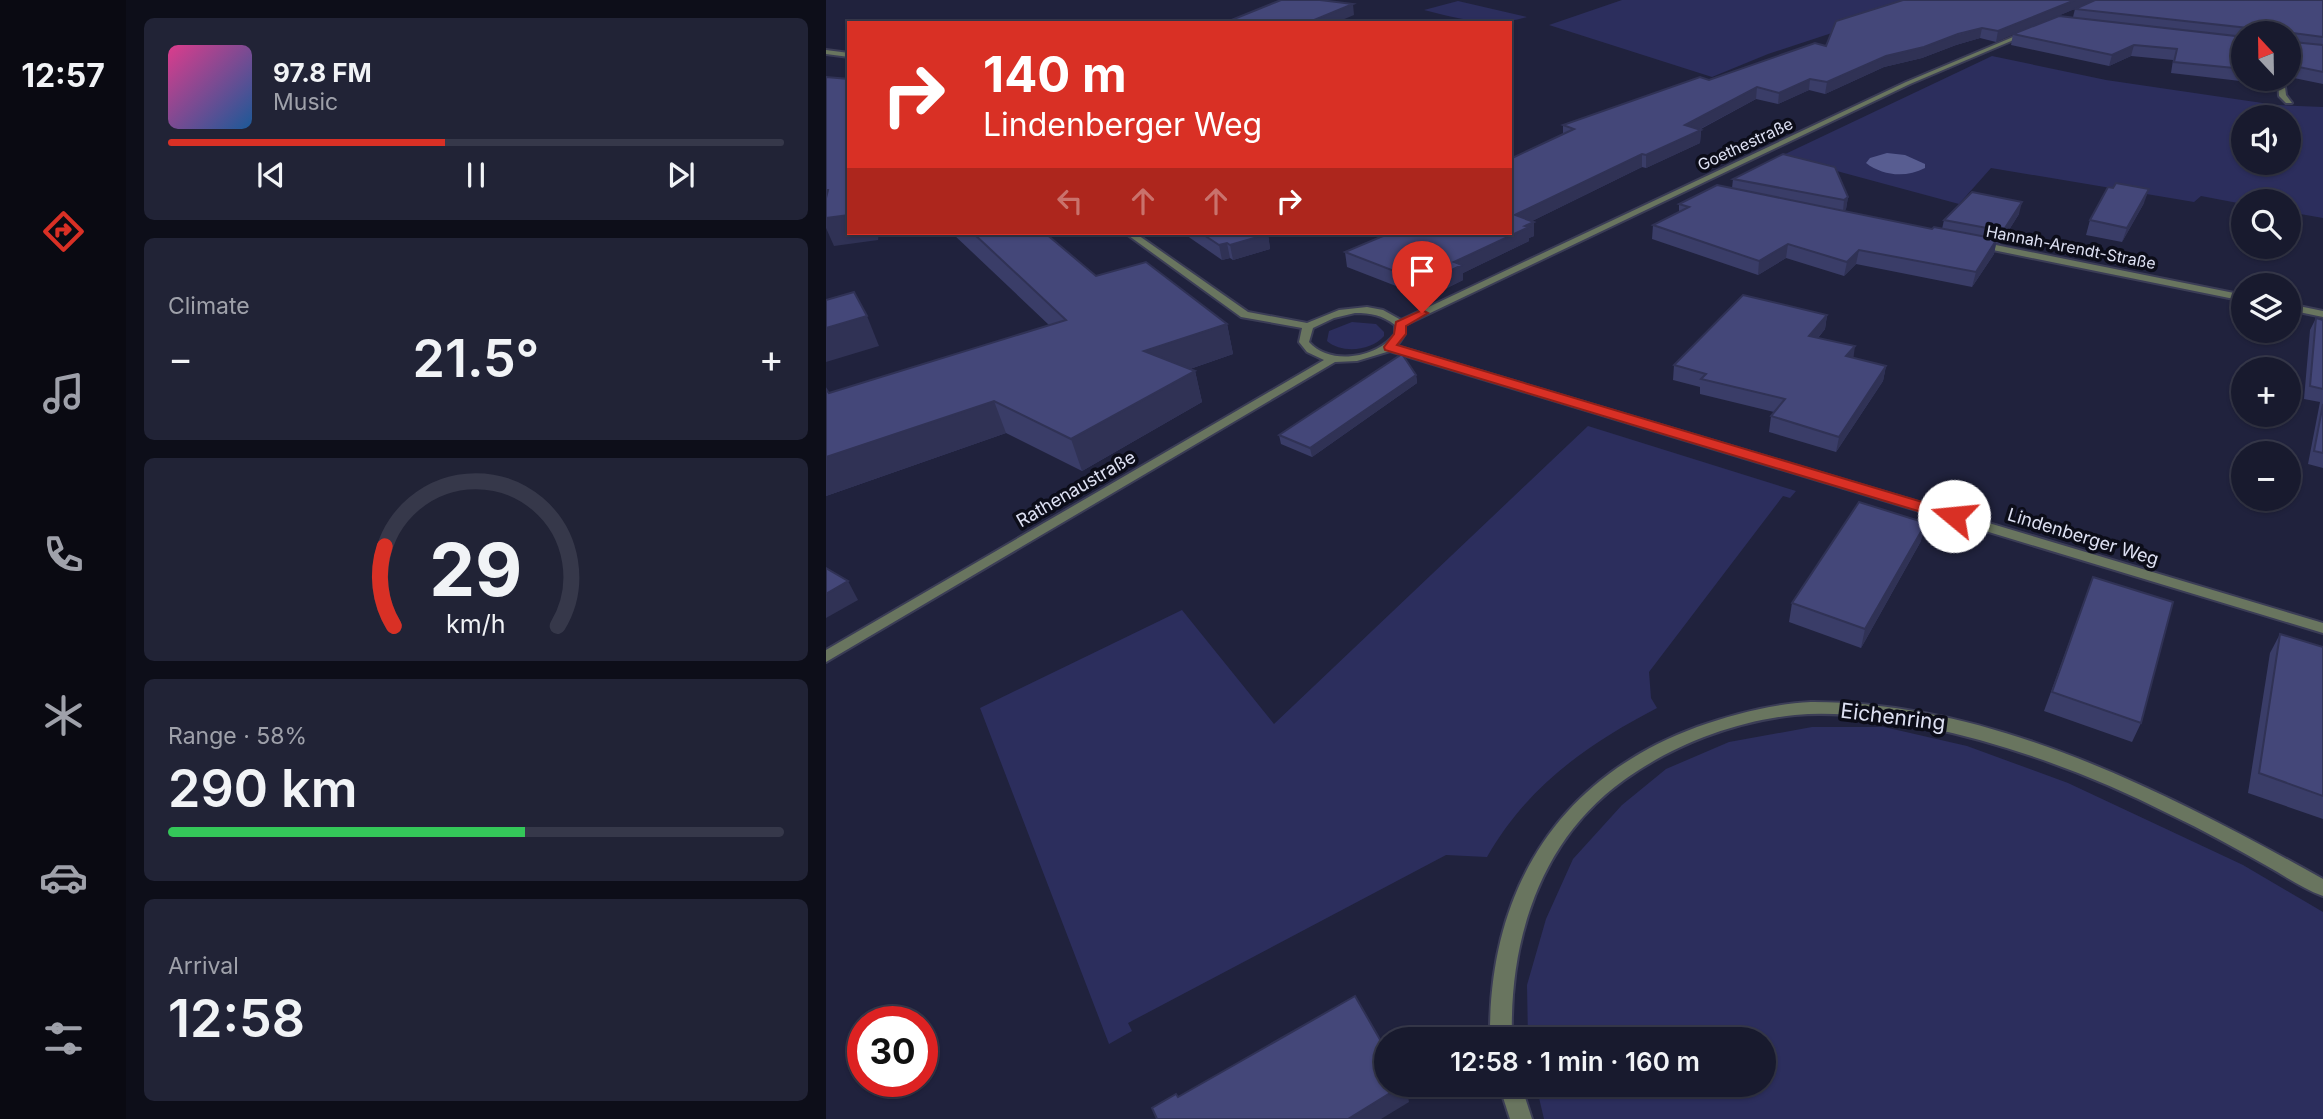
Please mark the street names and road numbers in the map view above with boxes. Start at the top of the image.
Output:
street label: Goethestraße [1694,113,1796,175]
street label: Hannah-Arendt-Straße [1984,221,2158,273]
street label: Rathenaustraße [1013,446,1139,531]
street label: Lindenberger Weg [2005,504,2161,570]
street label: Eichenring [1839,698,1947,735]

